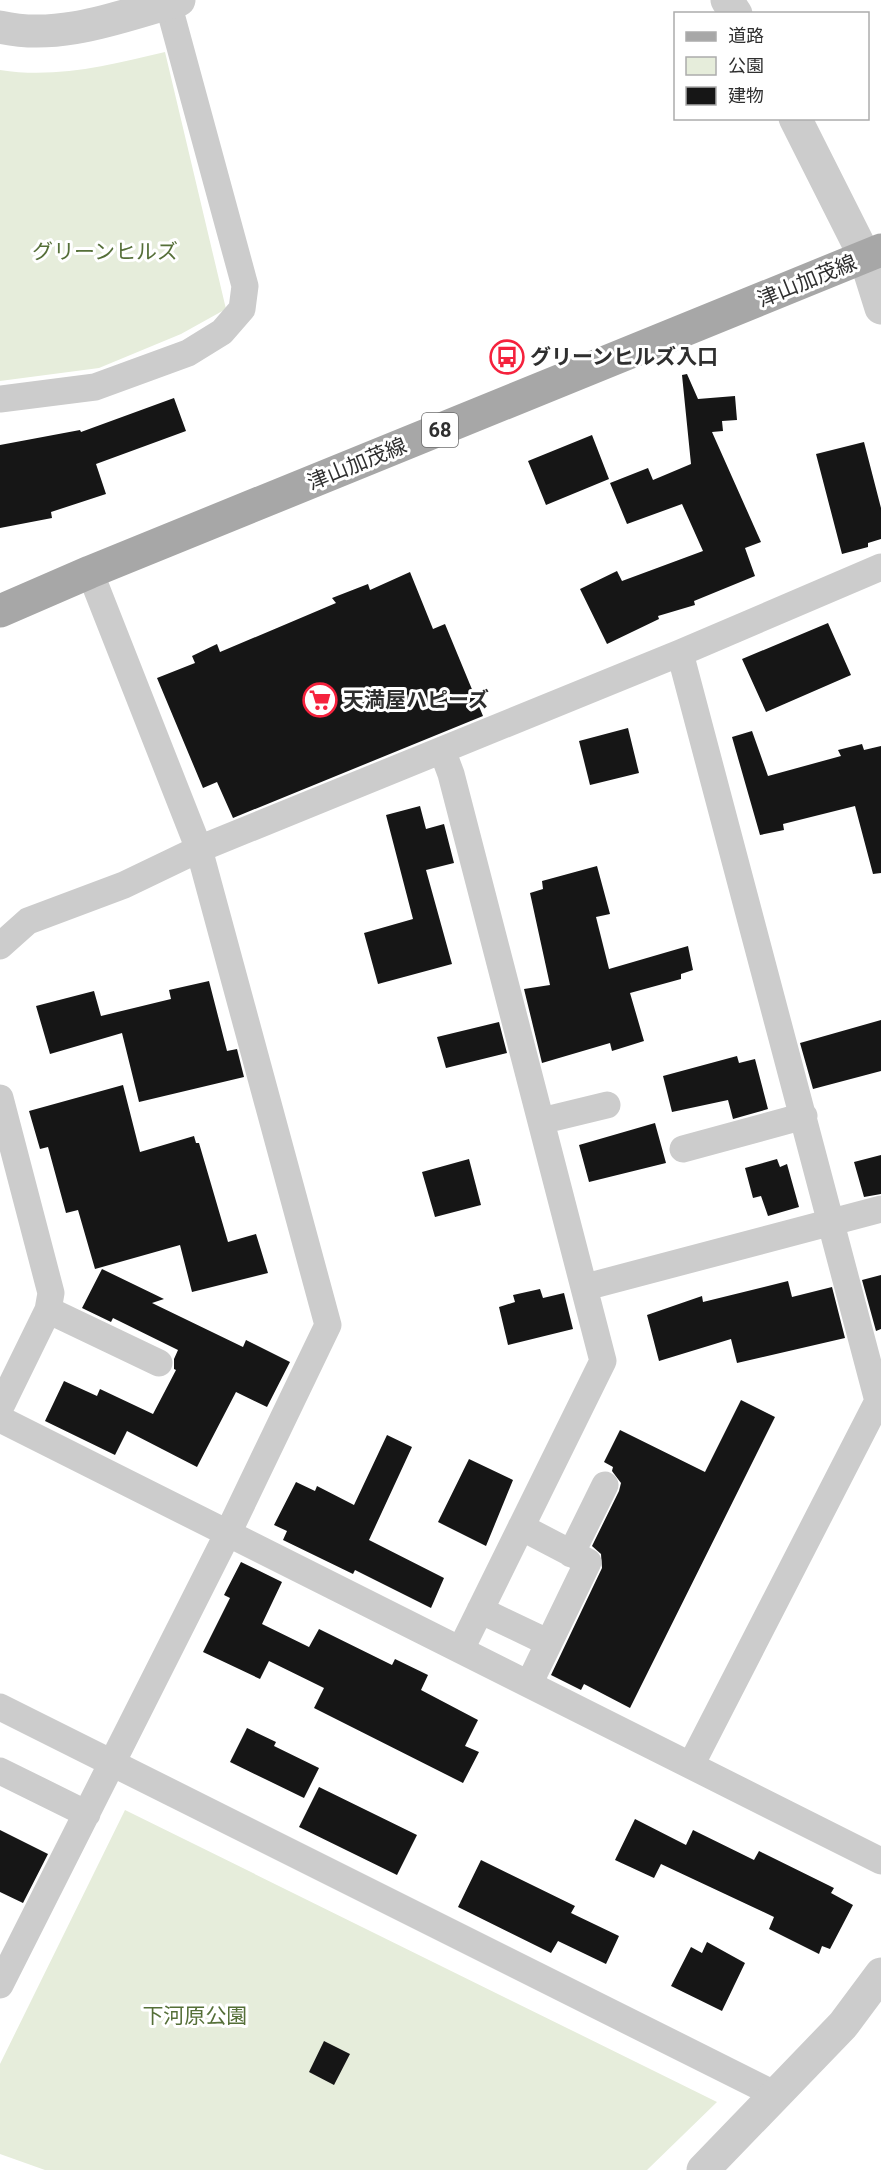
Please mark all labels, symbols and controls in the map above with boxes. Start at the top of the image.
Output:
legend [674,12,869,120]
text: 道路 [728,25,764,46]
text: 公園 [728,55,764,76]
text: 建物 [728,85,764,106]
park label: グリーンヒルズ [32,240,178,264]
street label: 津山加茂線 [754,250,860,312]
bus stop icon: グリーンヒルズ入口 [489,339,525,375]
place label: グリーンヒルズ入口 [530,345,718,369]
road number: 68 [422,413,458,447]
street label: 津山加茂線 [304,433,410,495]
supermarket icon: 天満屋ハピーズ [302,682,338,718]
place label: 天満屋ハピーズ [343,688,489,712]
park label: 下河原公園 [143,2004,248,2028]

